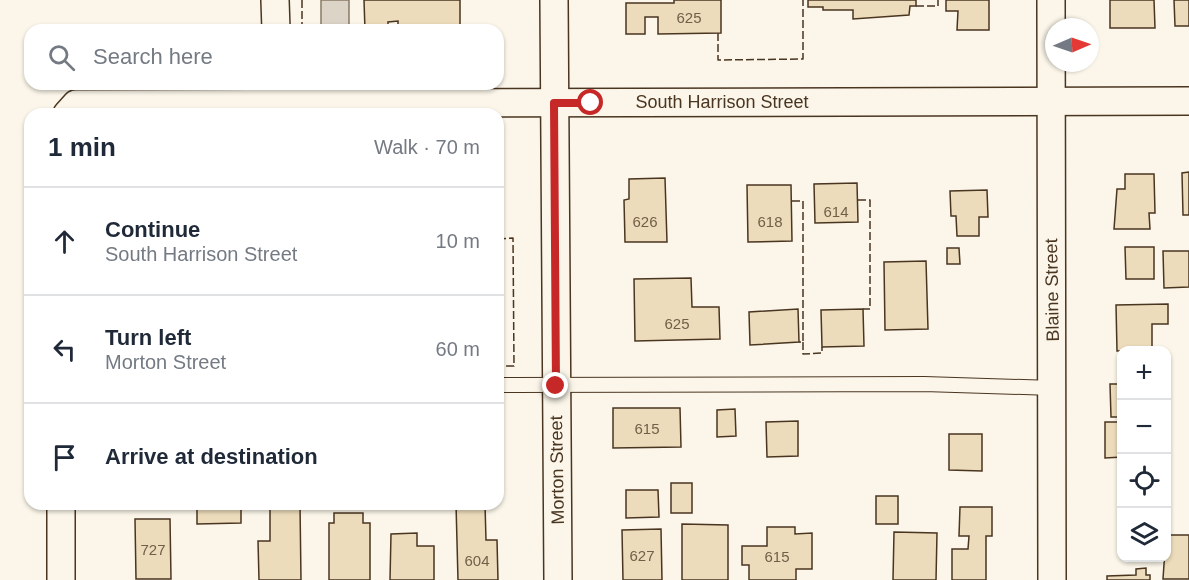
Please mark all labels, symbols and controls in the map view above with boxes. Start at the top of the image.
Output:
house number: 625 [676,9,702,26]
north arrow [1045,18,1099,72]
search box [24,24,504,90]
icon: search [45,41,78,74]
text: Search here [93,44,213,69]
route start [577,89,603,115]
street label: South Harrison Street [635,92,809,112]
text: 1 min [48,132,116,162]
text: Walk · 70 m [374,136,480,158]
house number: 614 [823,203,849,220]
house number: 626 [632,213,658,230]
house number: 618 [757,213,783,230]
text: Continue [105,217,200,242]
icon: ahead [48,225,81,258]
text: 10 m [436,230,480,252]
street label: Blaine Street [1041,238,1063,342]
text: South Harrison Street [105,243,297,265]
house number: 625 [664,315,690,332]
text: Turn left [105,325,191,350]
icon: left [48,333,81,366]
text: 60 m [436,338,480,360]
map controls [1117,346,1171,562]
button: + [1117,346,1171,400]
text: Morton Street [105,351,226,373]
route end [542,372,568,398]
button: − [1117,400,1171,454]
street label: Morton Street [546,415,568,525]
house number: 615 [634,420,660,437]
icon: arrive [48,441,81,474]
text: Arrive at destination [105,444,318,469]
button: locate [1117,454,1171,508]
button: layers [1117,508,1171,562]
house number: 727 [140,541,166,558]
house number: 627 [629,547,655,564]
house number: 615 [764,548,790,565]
house number: 604 [464,552,490,569]

